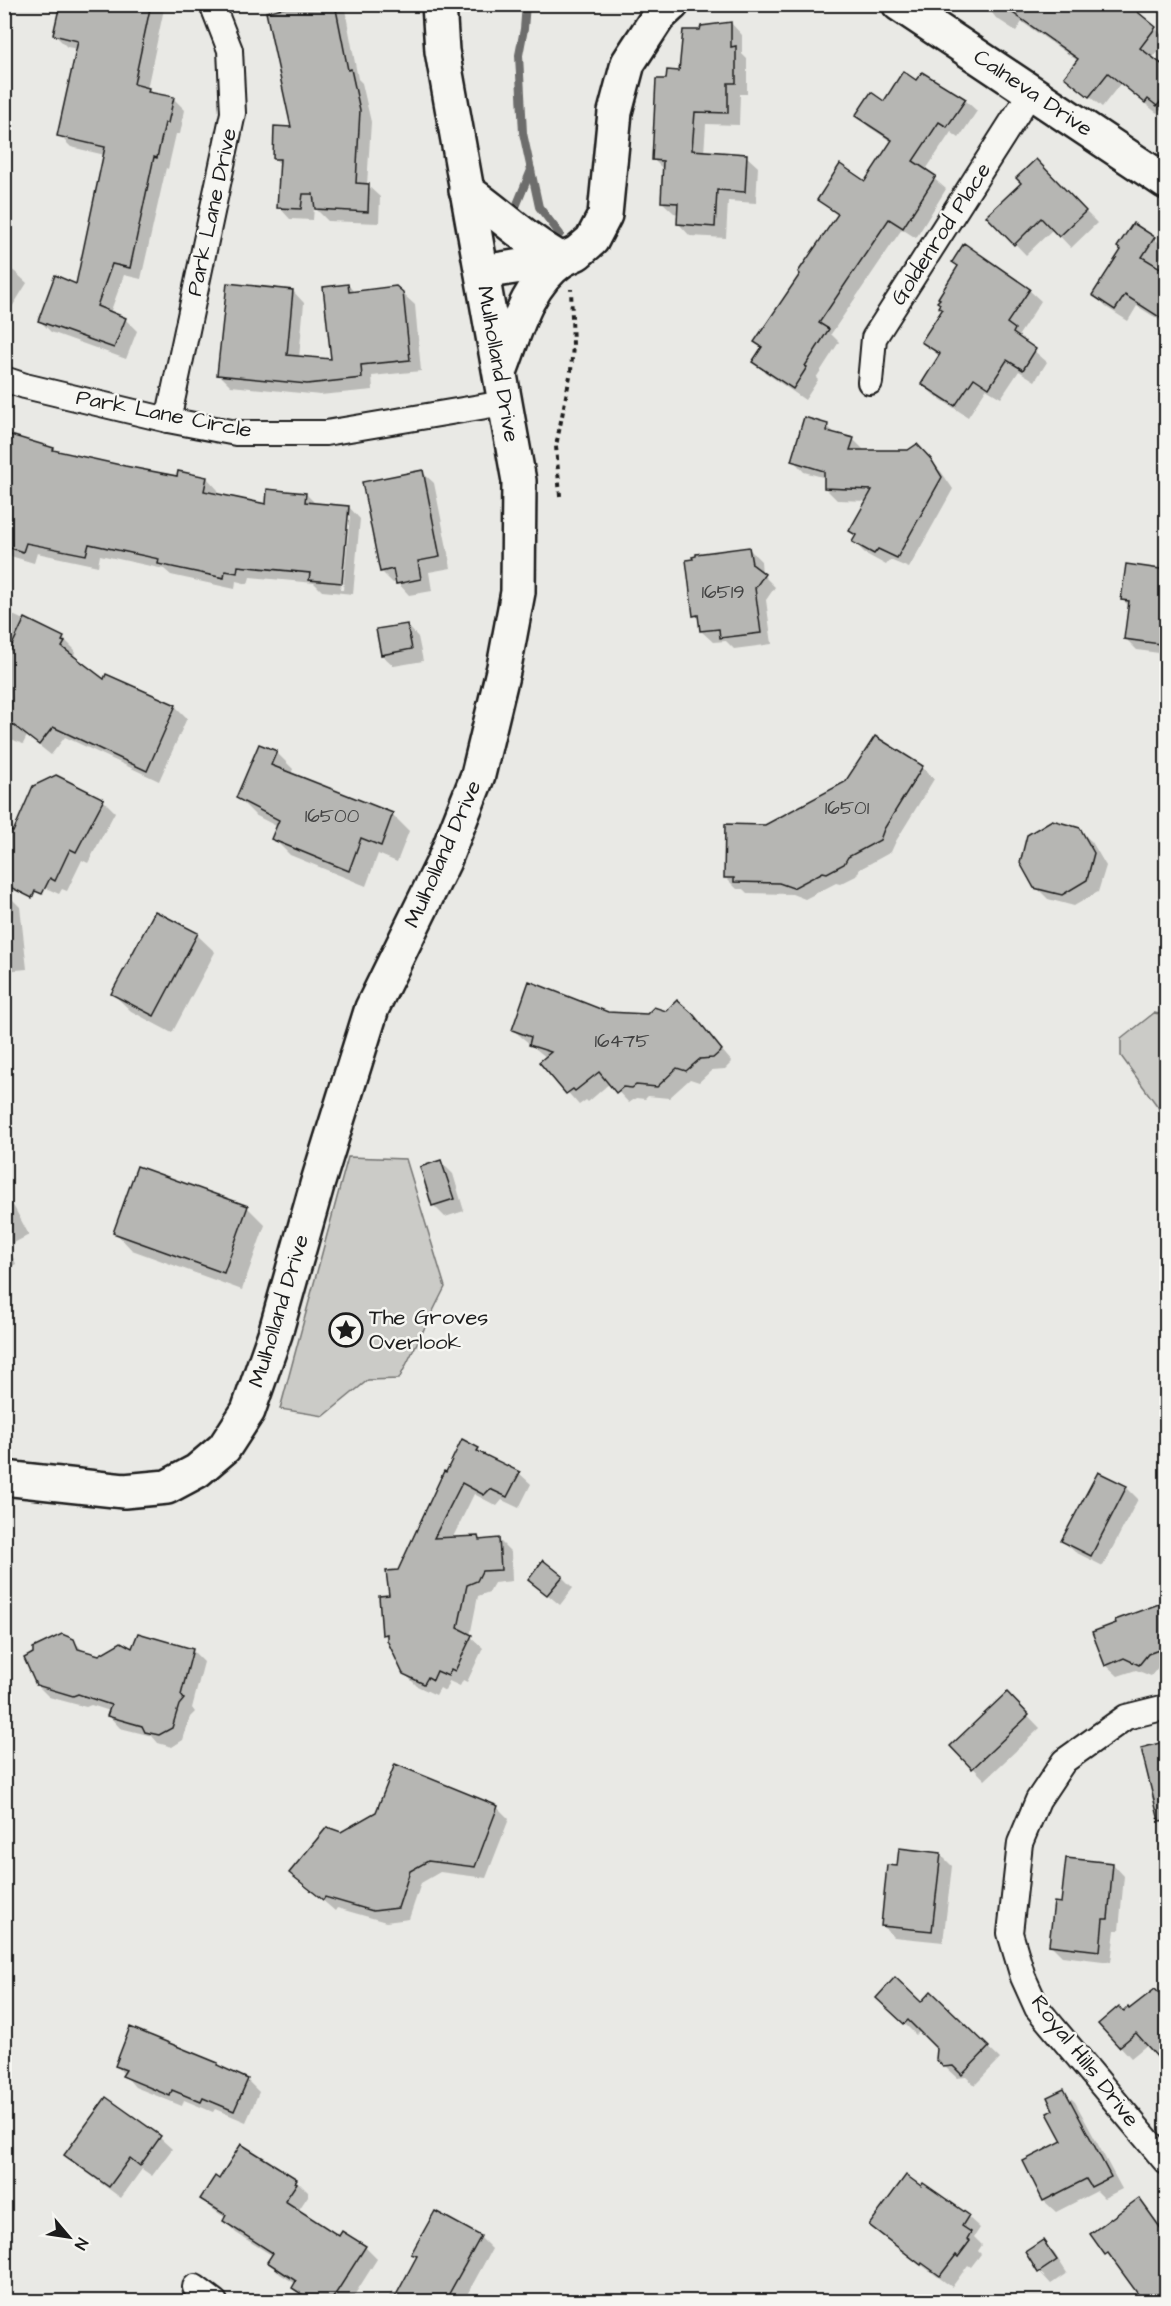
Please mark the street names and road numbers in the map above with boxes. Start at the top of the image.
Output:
street label: Calneva Drive [967,42,1099,144]
street label: Park Lane Drive [179,125,245,299]
street label: Goldenrod Place [883,157,999,311]
street label: Mulholland Drive [469,283,527,445]
street label: Park Lane Circle [74,382,254,446]
street label: Mulholland Drive [397,775,489,933]
street label: Mulholland Drive [241,1231,317,1391]
street label: Royal Hills Drive [1023,1988,1147,2134]

